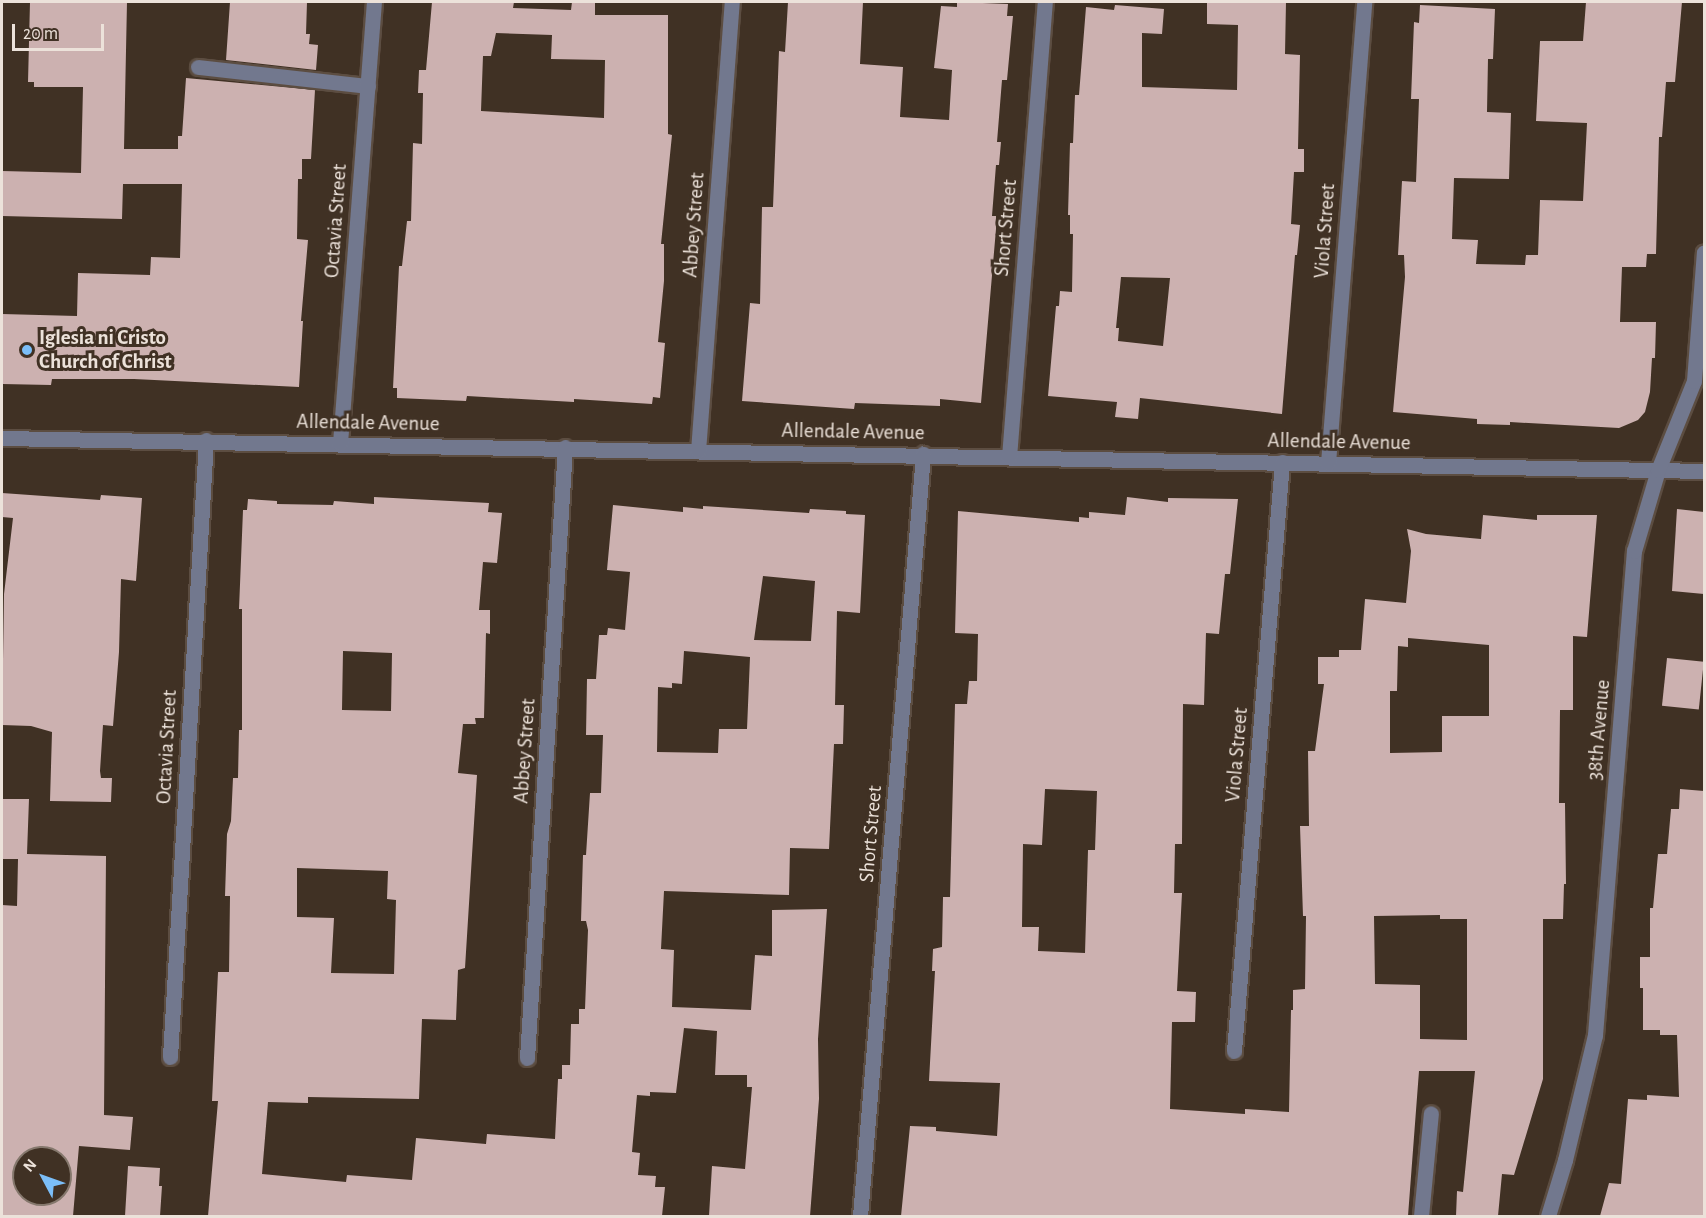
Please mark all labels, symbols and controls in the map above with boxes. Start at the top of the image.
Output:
scale bar [15,12,106,50]
text: 20 m [23,25,58,43]
street label: Octavia Street [319,163,353,279]
street label: Abbey Street [678,172,710,278]
street label: Short Street [989,179,1023,277]
street label: Viola Street [1309,183,1341,279]
place label: Iglesia ni Cristo Church of Christ [39,325,172,375]
marker: Iglesia ni Cristo Church of Christ [20,343,34,357]
street label: Allendale Avenue [296,409,440,437]
street label: Allendale Avenue [781,418,925,446]
street label: Allendale Avenue [1267,428,1411,456]
street label: 38th Avenue [1582,679,1616,781]
street label: Octavia Street [151,689,183,805]
street label: Abbey Street [509,698,541,804]
street label: Viola Street [1220,707,1254,803]
street label: Short Street [854,785,888,883]
north arrow [12,1146,72,1206]
text: N [20,1156,40,1175]

